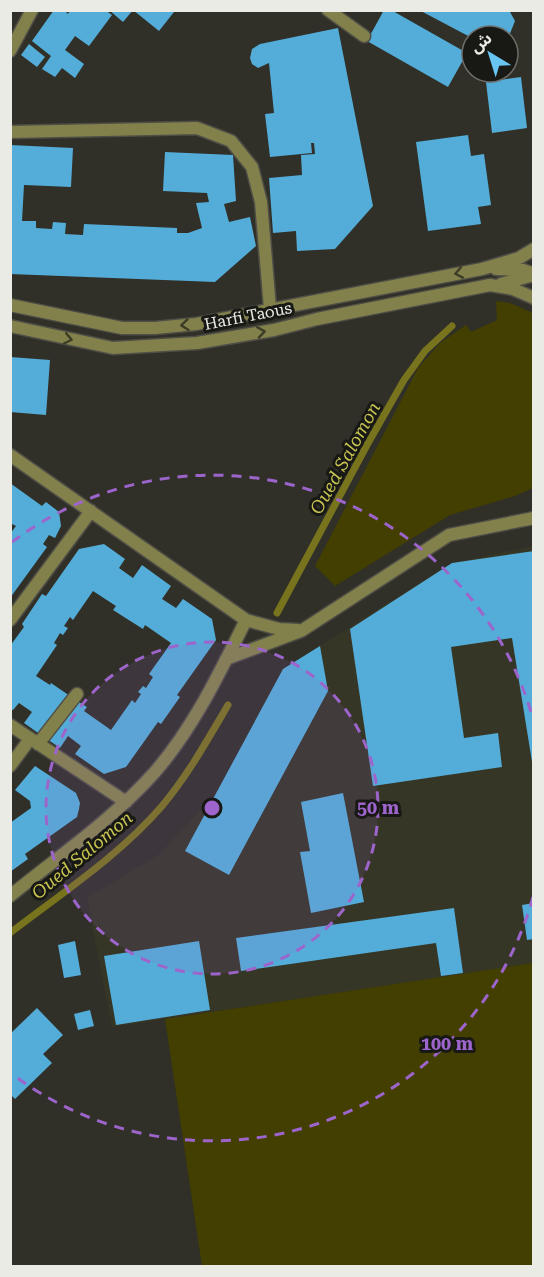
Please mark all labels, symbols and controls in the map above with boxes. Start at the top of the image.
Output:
north arrow [460,24,520,84]
text: ش [467,28,496,57]
one-way arrow [454,266,464,279]
street label: Harfi Taous [203,298,294,334]
one-way arrow [180,318,189,331]
one-way arrow [256,327,265,339]
one-way arrow [62,332,72,345]
water label: Oued Salomon [305,398,385,518]
text: 50 m [357,797,400,818]
centre of rings [202,798,222,818]
water label: Oued Salomon [27,807,137,903]
text: 100 m [421,1033,474,1054]

